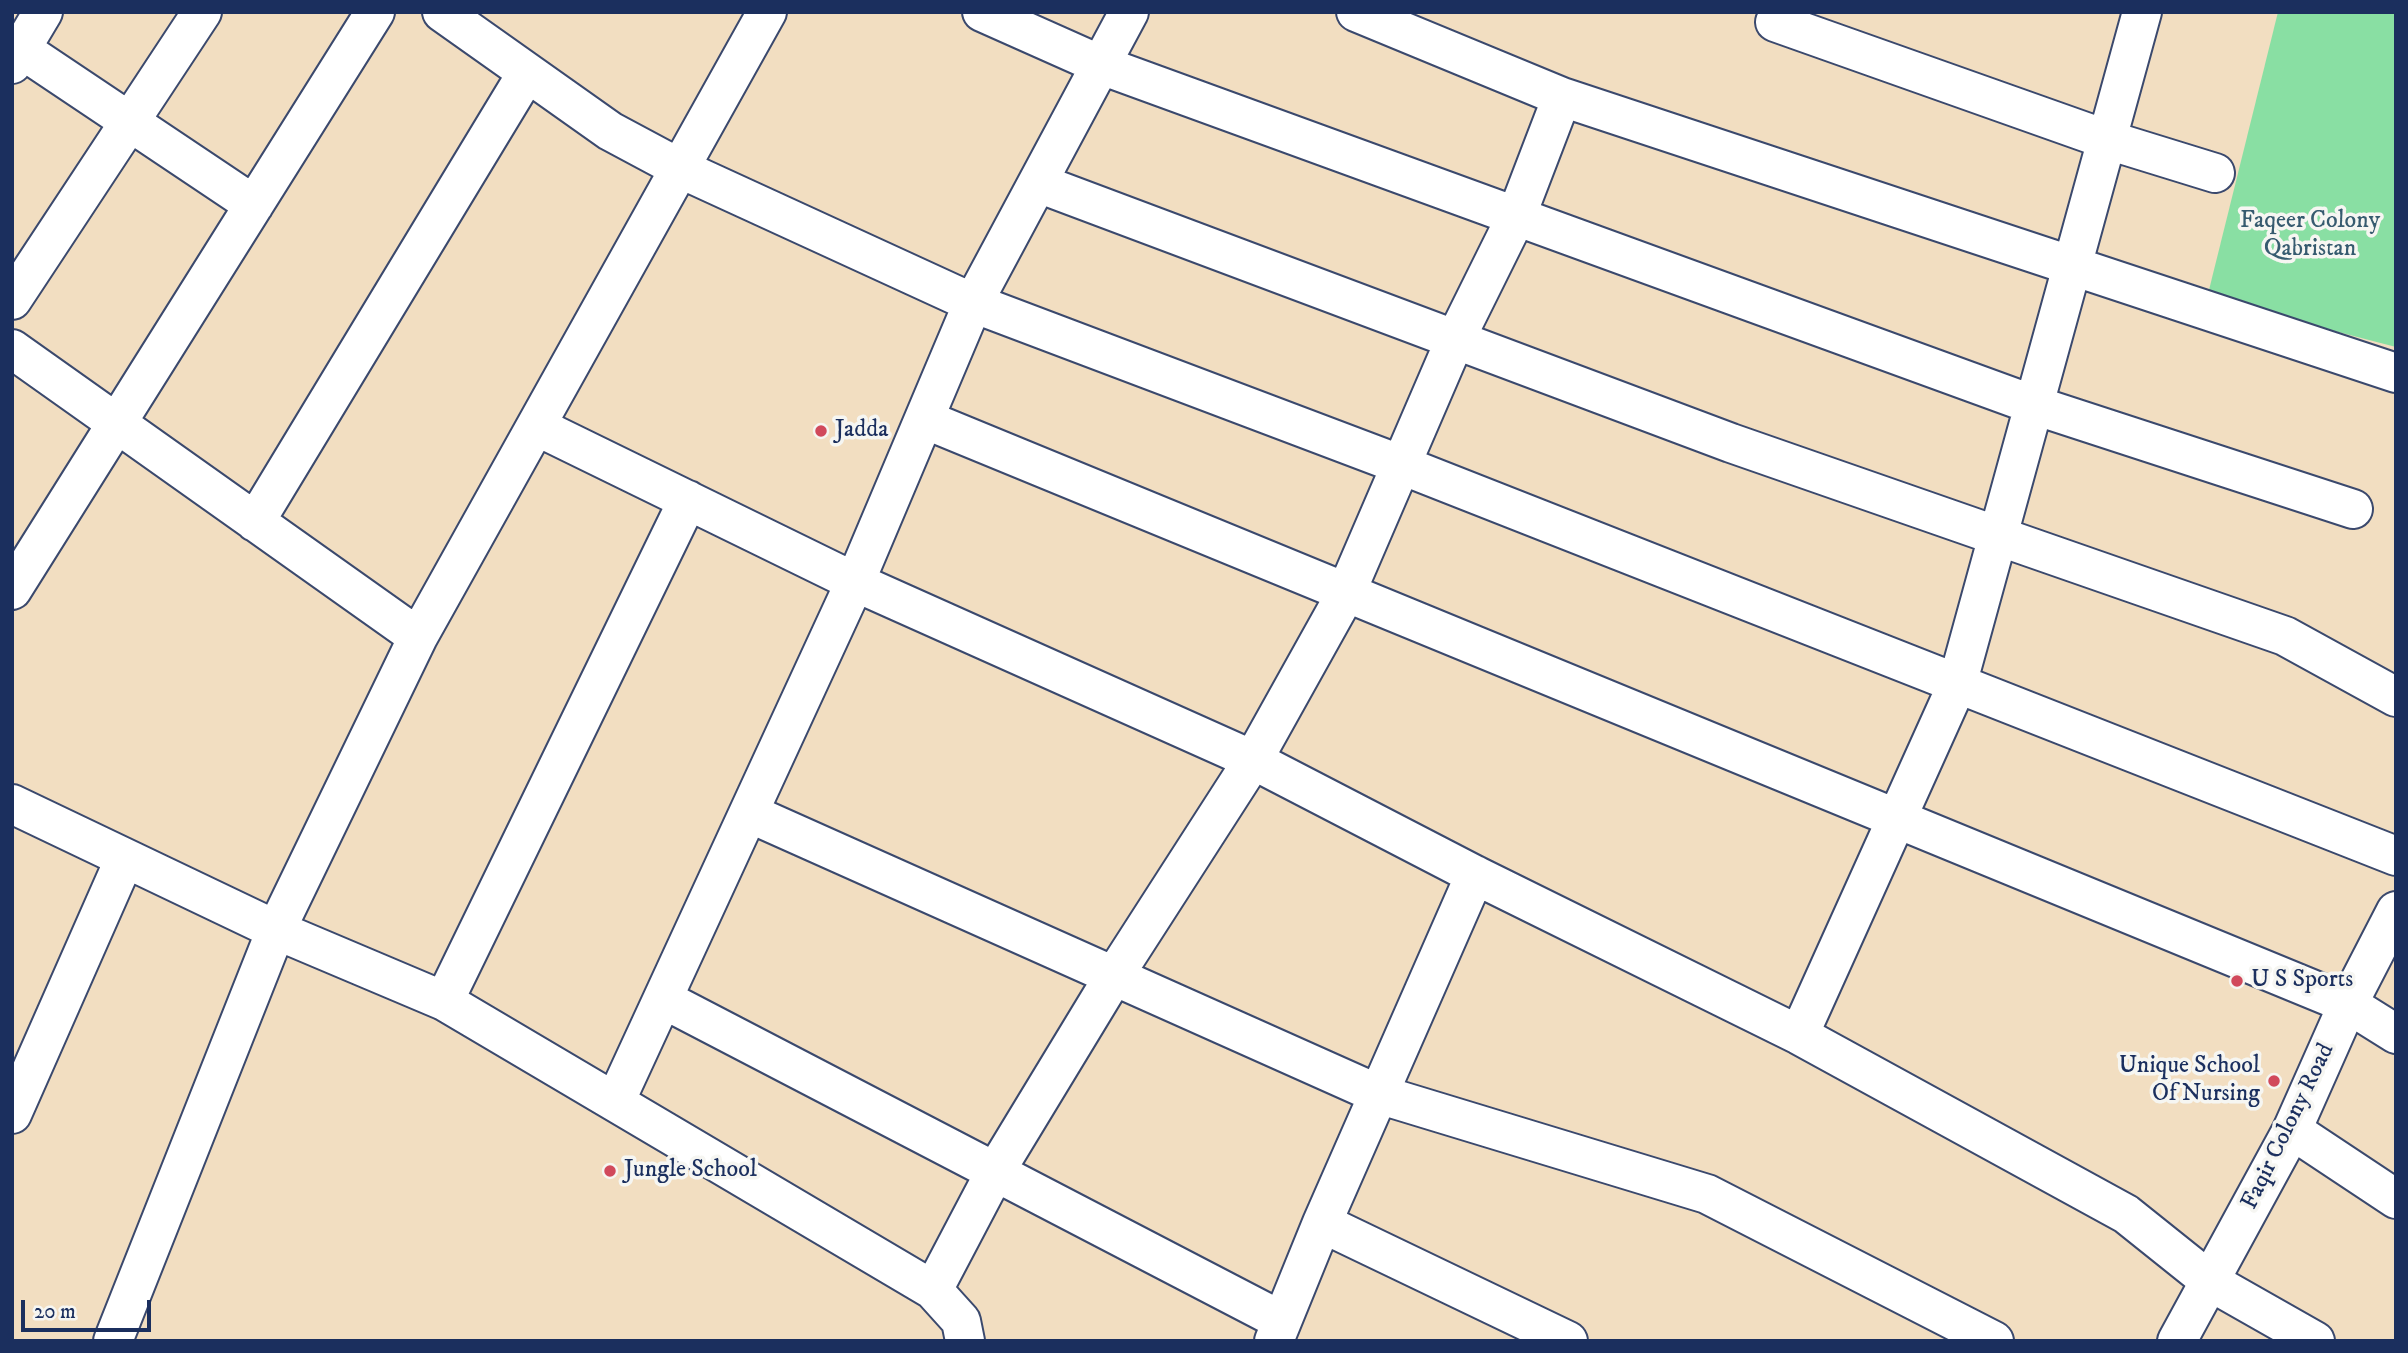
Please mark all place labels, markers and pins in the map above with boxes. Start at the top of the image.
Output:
place label: Jadda [835,417,888,445]
marker: Jadda [813,423,829,439]
place label: U S Sports [2251,967,2353,995]
marker: U S Sports [2229,973,2245,989]
place label: Unique School Of Nursing [2119,1053,2260,1109]
marker: Unique School Of Nursing [2266,1073,2282,1089]
place label: Jungle School [624,1157,757,1185]
marker: Jungle School [602,1163,618,1179]

